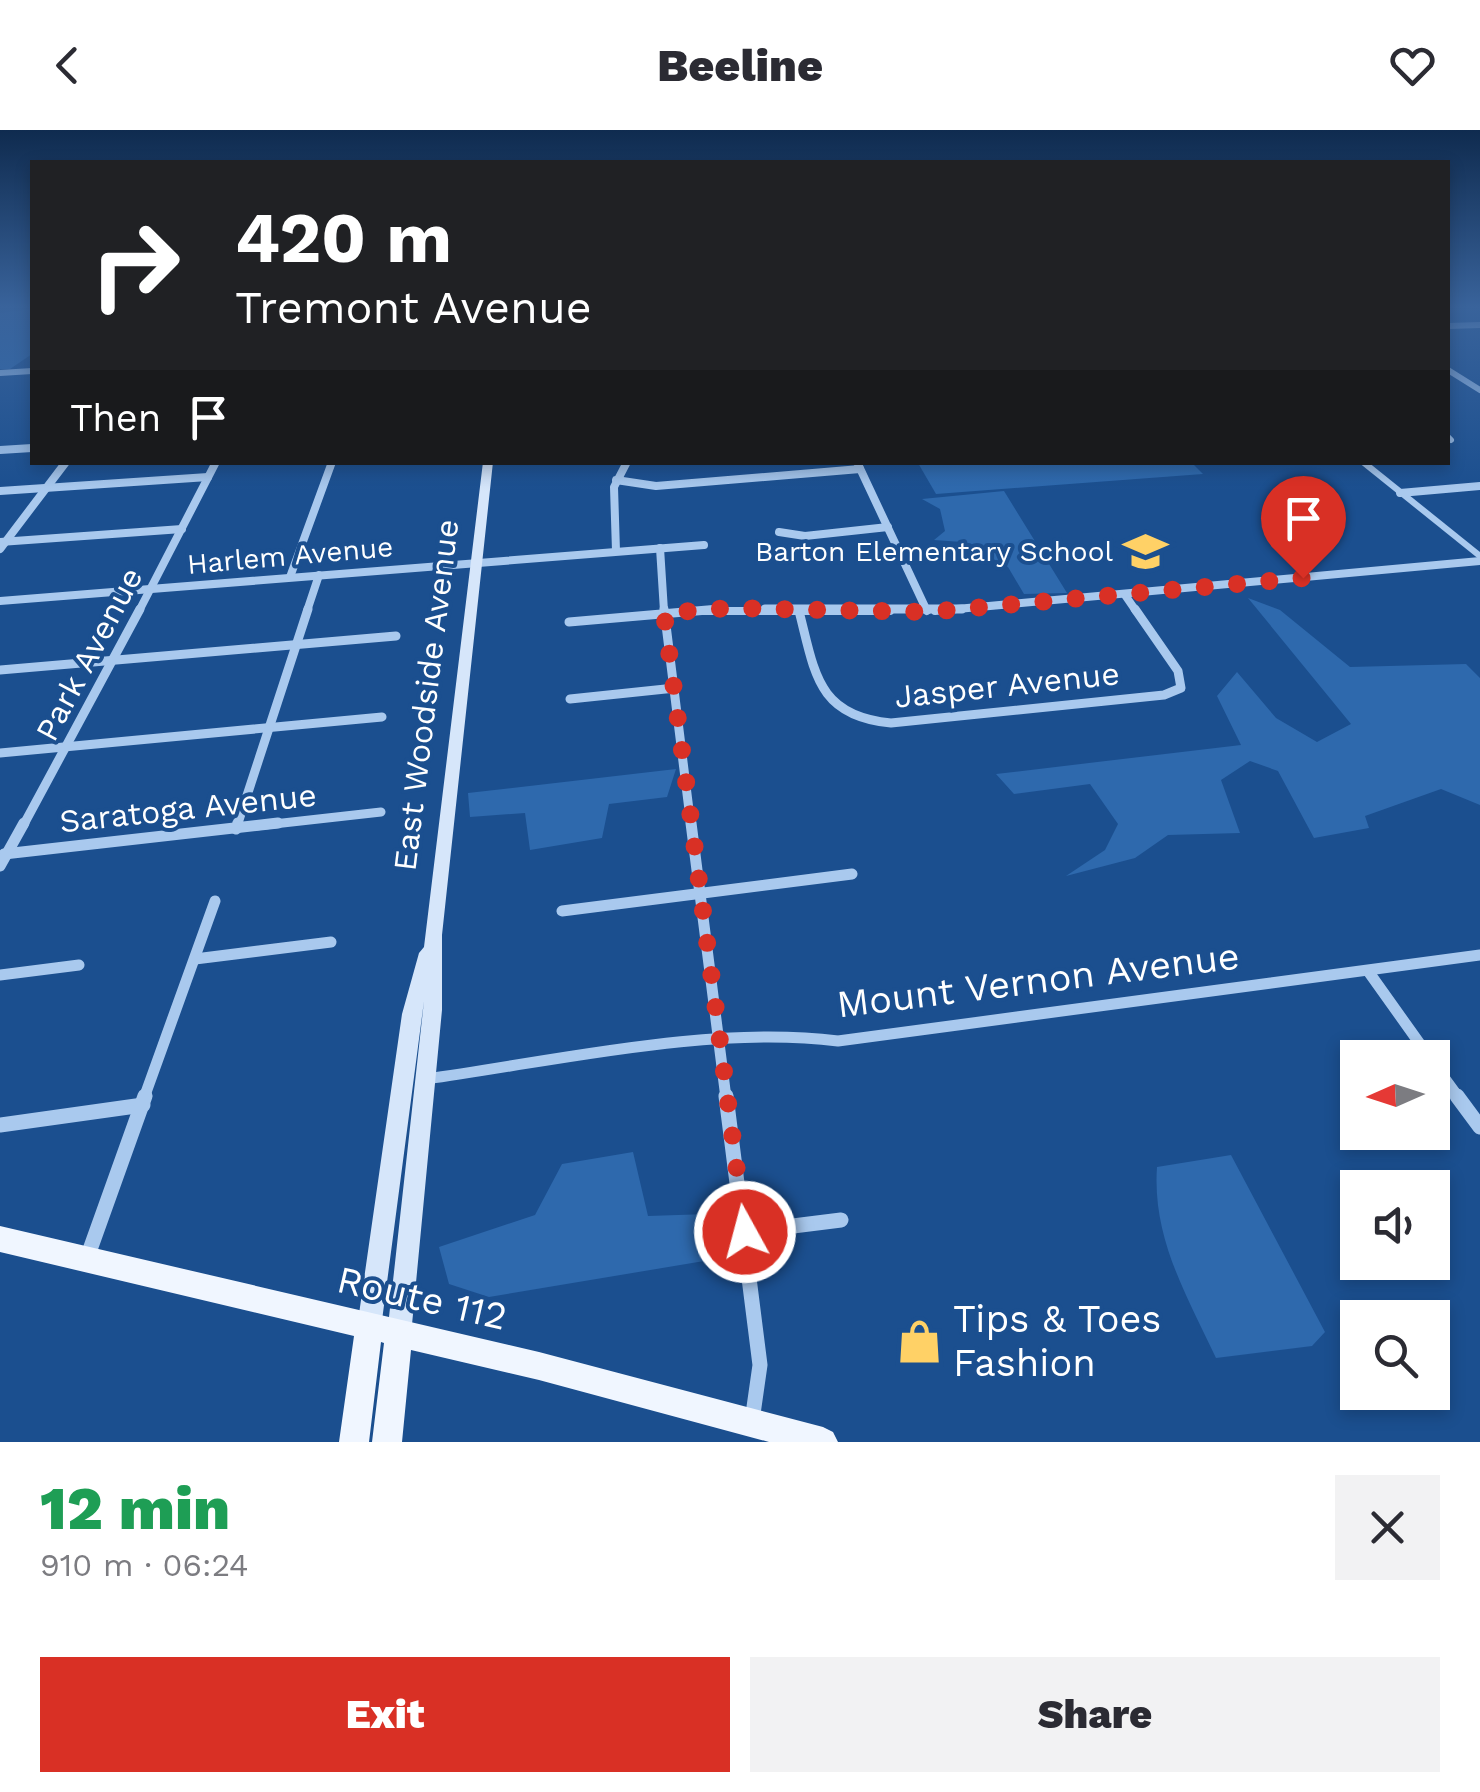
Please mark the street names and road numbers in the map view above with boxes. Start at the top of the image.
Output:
street label: East Woodside Avenue [386,517,466,873]
street label: Harlem Avenue [186,530,394,581]
street label: Park Avenue [27,561,151,747]
street label: Jasper Avenue [893,654,1121,716]
street label: Saratoga Avenue [58,776,318,840]
street label: Mount Vernon Avenue [834,933,1242,1027]
street label: Route 112 [333,1257,511,1339]

